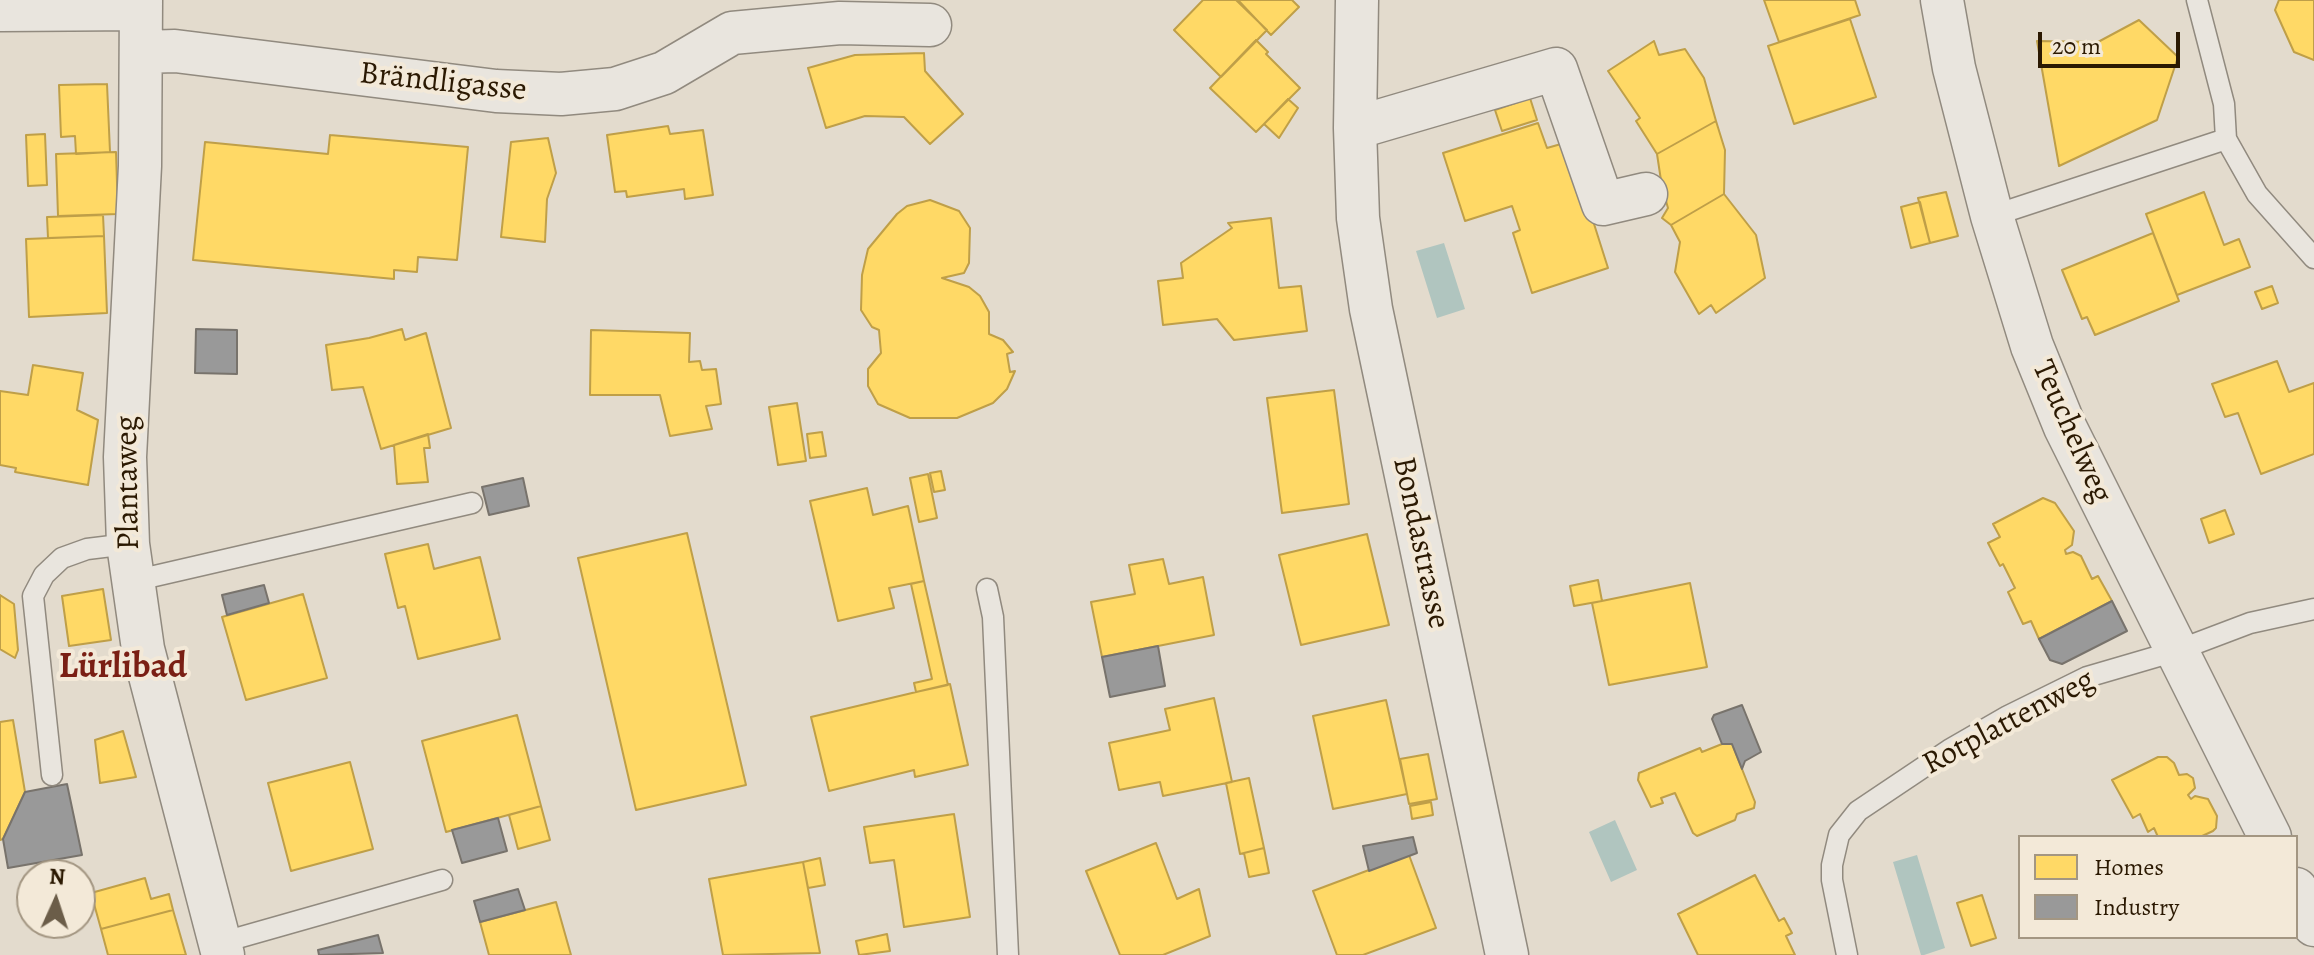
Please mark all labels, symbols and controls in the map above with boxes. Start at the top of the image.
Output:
scale bar [2042,16,2184,66]
text: 20 m [2052,30,2101,62]
street label: Brändligasse [358,55,528,111]
street label: Teuchelweg [2023,355,2119,509]
street label: Plantaweg [109,415,149,551]
street label: Bondastrasse [1383,454,1457,632]
district label: Lürlibad [59,646,187,690]
street label: Rotplattenweg [1916,662,2102,784]
legend [2018,835,2298,939]
text: Homes [2094,851,2164,883]
north arrow [16,859,96,939]
text: N [48,862,66,892]
text: Industry [2094,891,2179,923]

